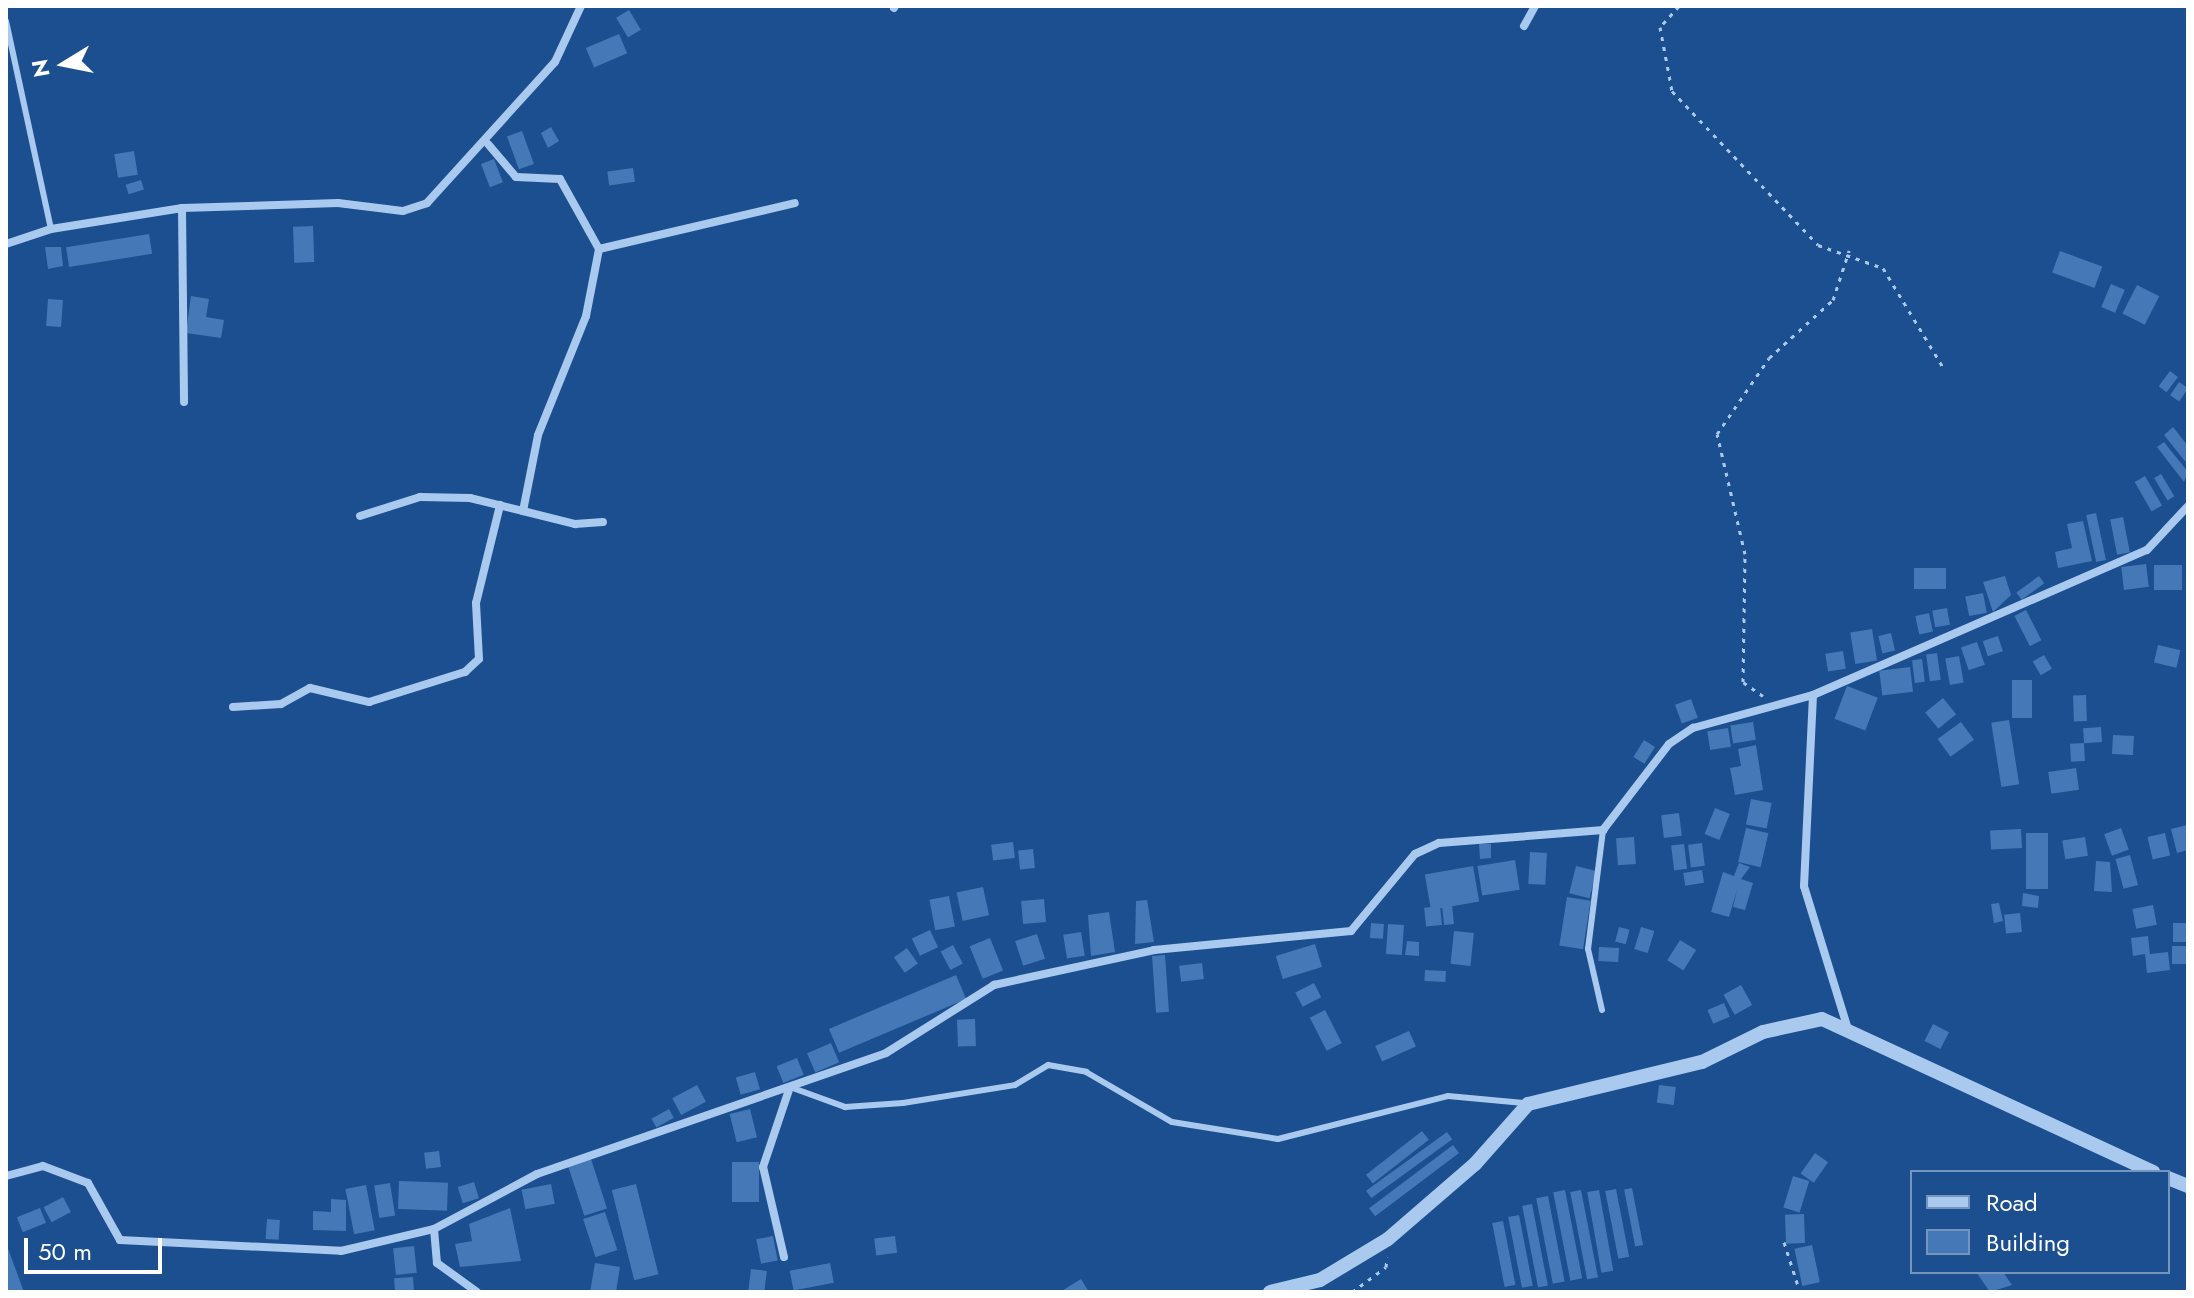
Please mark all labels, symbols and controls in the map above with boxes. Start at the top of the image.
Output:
north arrow [24,24,104,104]
text: N [23,57,58,80]
legend [1910,1170,2170,1274]
text: Road [1986,1185,2038,1220]
scale bar [28,1222,166,1272]
text: Building [1986,1225,2070,1260]
text: 50 m [38,1234,92,1269]

